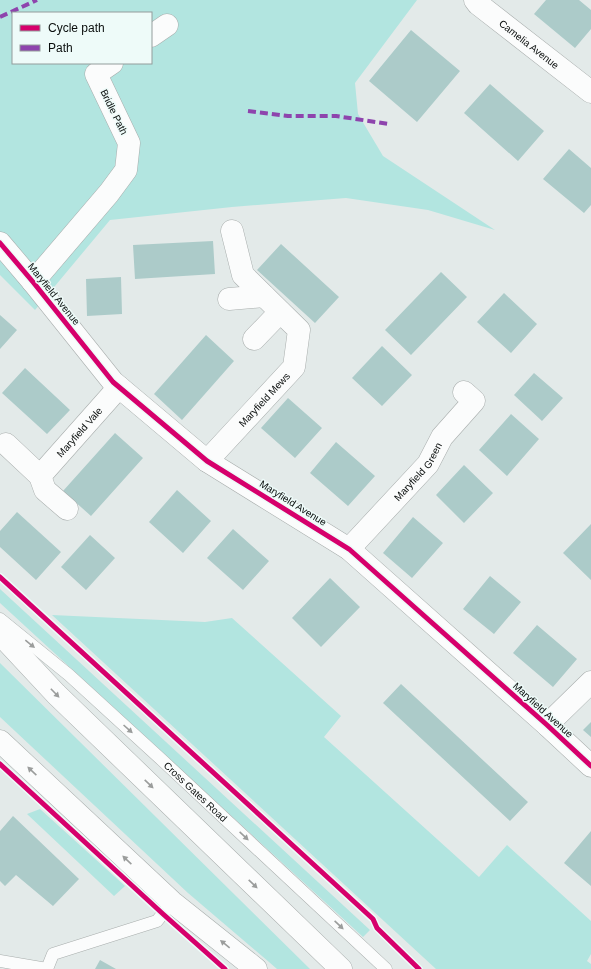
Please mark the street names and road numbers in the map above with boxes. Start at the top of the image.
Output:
street label: Camelia Avenue [497,17,562,71]
street label: Bridle Path [98,88,130,136]
street label: Maryfield Avenue [26,261,83,328]
street label: Maryfield Mews [236,370,292,429]
street label: Maryfield Vale [54,404,104,459]
street label: Maryfield Green [392,441,444,503]
street label: Maryfield Avenue [258,478,329,528]
street label: Maryfield Avenue [511,680,575,740]
street label: Cross Gates Road [162,759,230,824]

